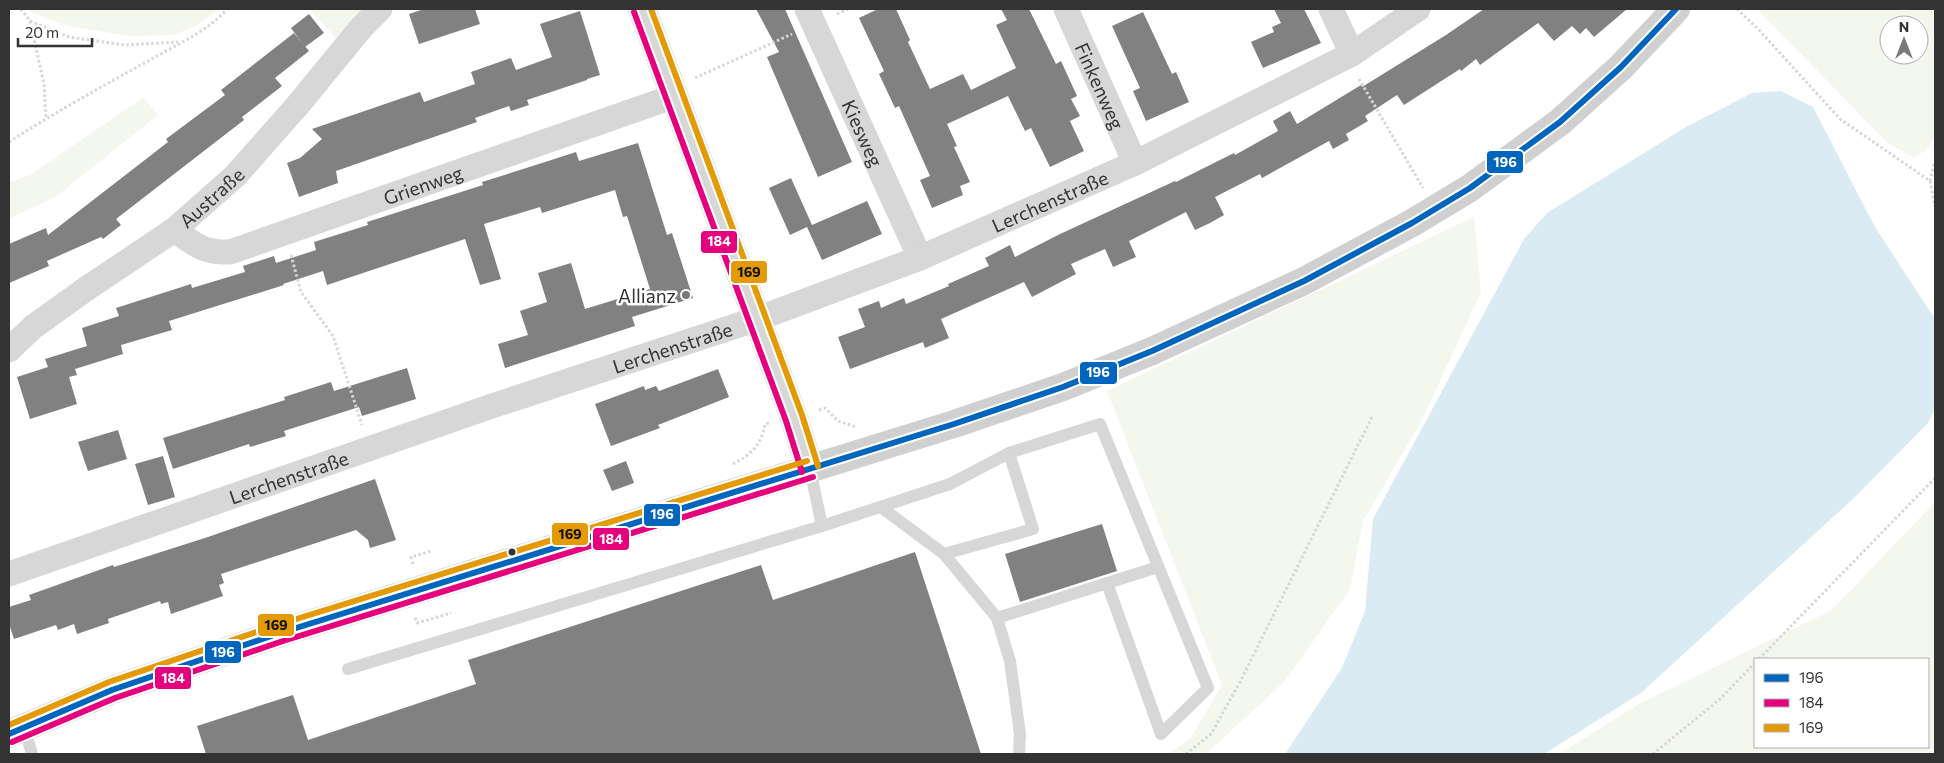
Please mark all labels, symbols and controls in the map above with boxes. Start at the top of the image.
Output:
scale bar [18,15,91,47]
north arrow [1879,15,1929,65]
text: N [1899,18,1909,35]
text: 20 m [25,23,59,41]
street label: Finkenweg [1071,39,1130,133]
street label: Kiesweg [838,96,888,170]
line badge: 196 [1486,150,1524,174]
text: 196 [1493,153,1517,170]
street label: Grienweg [380,160,465,209]
street label: Austraße [174,163,249,232]
street label: Lerchenstraße [988,165,1111,236]
line badge: 184 [700,230,738,254]
text: 184 [707,232,731,249]
line badge: 169 [730,260,768,284]
text: 169 [737,263,761,280]
place label: Allianz [618,284,676,307]
marker: Allianz [680,289,692,301]
street label: Lerchenstraße [609,316,735,377]
line badge: 196 [1079,361,1118,385]
text: 196 [1086,363,1110,380]
street label: Lerchenstraße [226,445,351,508]
line badge: 196 [643,503,681,527]
text: 196 [650,505,674,522]
line badge: 169 [551,522,589,546]
text: 169 [558,525,582,542]
line badge: 184 [592,527,630,551]
text: 184 [599,530,623,547]
unlabelled marker [507,547,517,557]
line badge: 169 [257,613,295,637]
text: 169 [264,616,288,633]
line badge: 196 [204,640,242,664]
text: 196 [211,643,235,660]
legend [1754,658,1929,748]
line badge: 184 [154,666,192,690]
text: 196 [1799,668,1824,686]
text: 184 [161,669,185,686]
text: 184 [1799,693,1824,711]
text: 169 [1799,718,1823,736]

